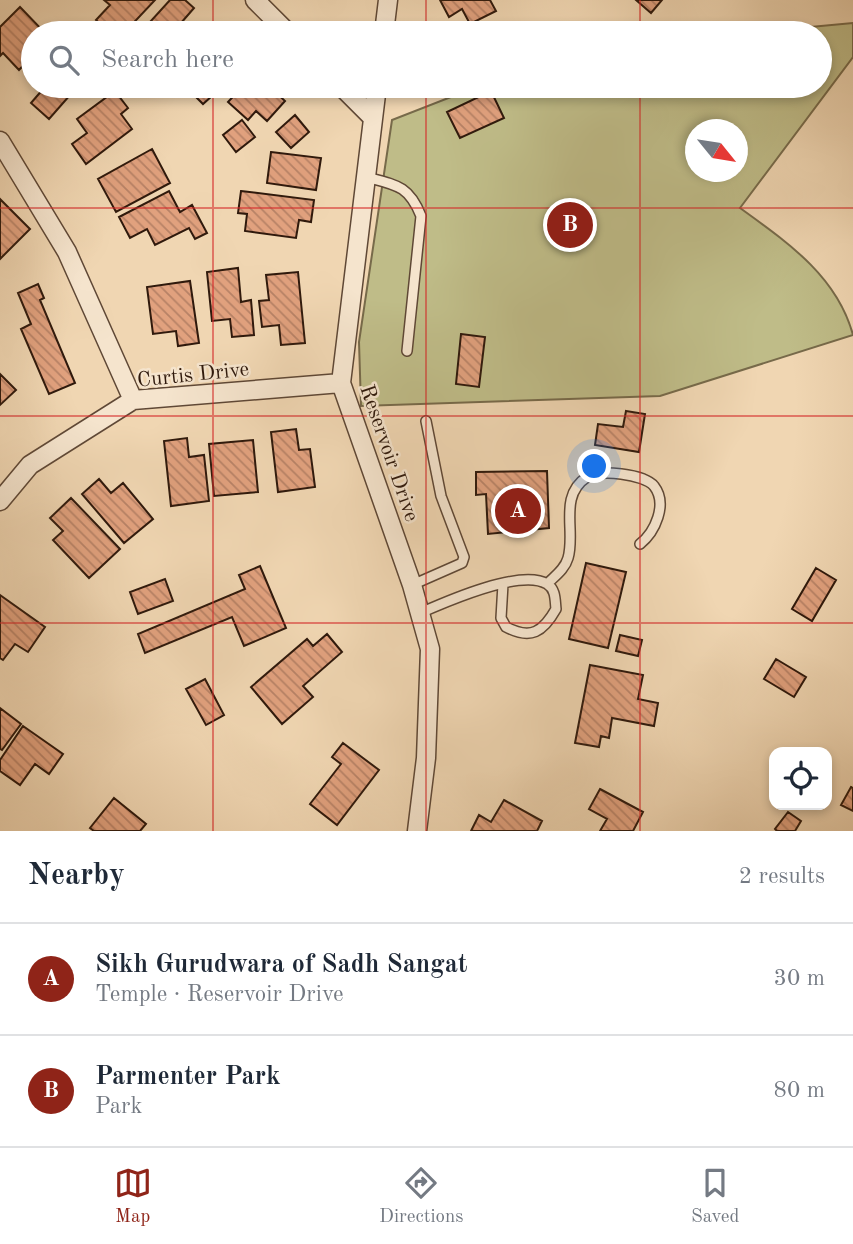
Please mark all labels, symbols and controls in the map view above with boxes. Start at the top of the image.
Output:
search box [21,21,832,98]
icon: search [45,41,83,79]
text: Search here [101,47,234,73]
north arrow [685,119,748,182]
pin: B [547,199,593,251]
street label: Curtis Drive [136,359,250,392]
street label: Reservoir Drive [355,382,422,525]
your location [577,449,611,483]
pin: A [495,485,541,537]
map controls [769,747,832,810]
button: locate [769,747,832,810]
text: Nearby [28,861,125,891]
text: 2 results [739,865,825,888]
text: Sikh Gurudwara of Sadh Sangat [95,952,467,978]
text: A [42,967,60,990]
text: 30 m [774,967,825,990]
text: Temple · Reservoir Drive [95,983,344,1006]
text: Parmenter Park [95,1064,281,1090]
text: B [43,1079,59,1102]
text: 80 m [774,1079,825,1102]
text: Park [95,1095,142,1118]
tab: Map [114,1164,152,1229]
tab: Directions [379,1164,464,1229]
tab: Saved [691,1164,739,1229]

